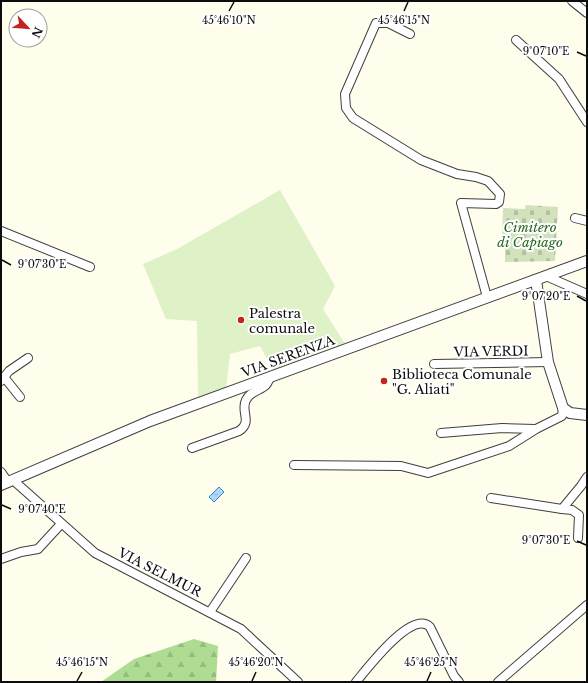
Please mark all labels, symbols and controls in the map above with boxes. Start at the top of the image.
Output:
north arrow [8,8,48,48]
text: 45°46'10"N [202,14,256,27]
text: 45°46'15"N [378,14,430,27]
text: N [28,25,46,41]
text: 9°07'10"E [523,45,569,58]
park label: Cimitero di Capiago [497,219,563,251]
text: 9°07'30"E [18,258,66,271]
text: 9°07'20"E [522,290,570,303]
place label: Palestra comunale [249,305,315,337]
marker: Palestra comunale [236,315,246,325]
street label: VIA SERENZA [238,331,338,382]
street label: VIA VERDI [452,342,529,361]
place label: Biblioteca Comunale "G. Aliati" [392,366,532,398]
marker: Biblioteca Comunale "G. Aliati" [379,376,389,386]
text: 9°07'40"E [18,503,66,516]
text: 9°07'30"E [522,534,570,547]
street label: VIA SELMUR [114,544,205,601]
text: 45°46'15"N [56,656,108,669]
text: 45°46'20"N [228,656,284,669]
text: 45°46'25"N [404,656,458,669]

